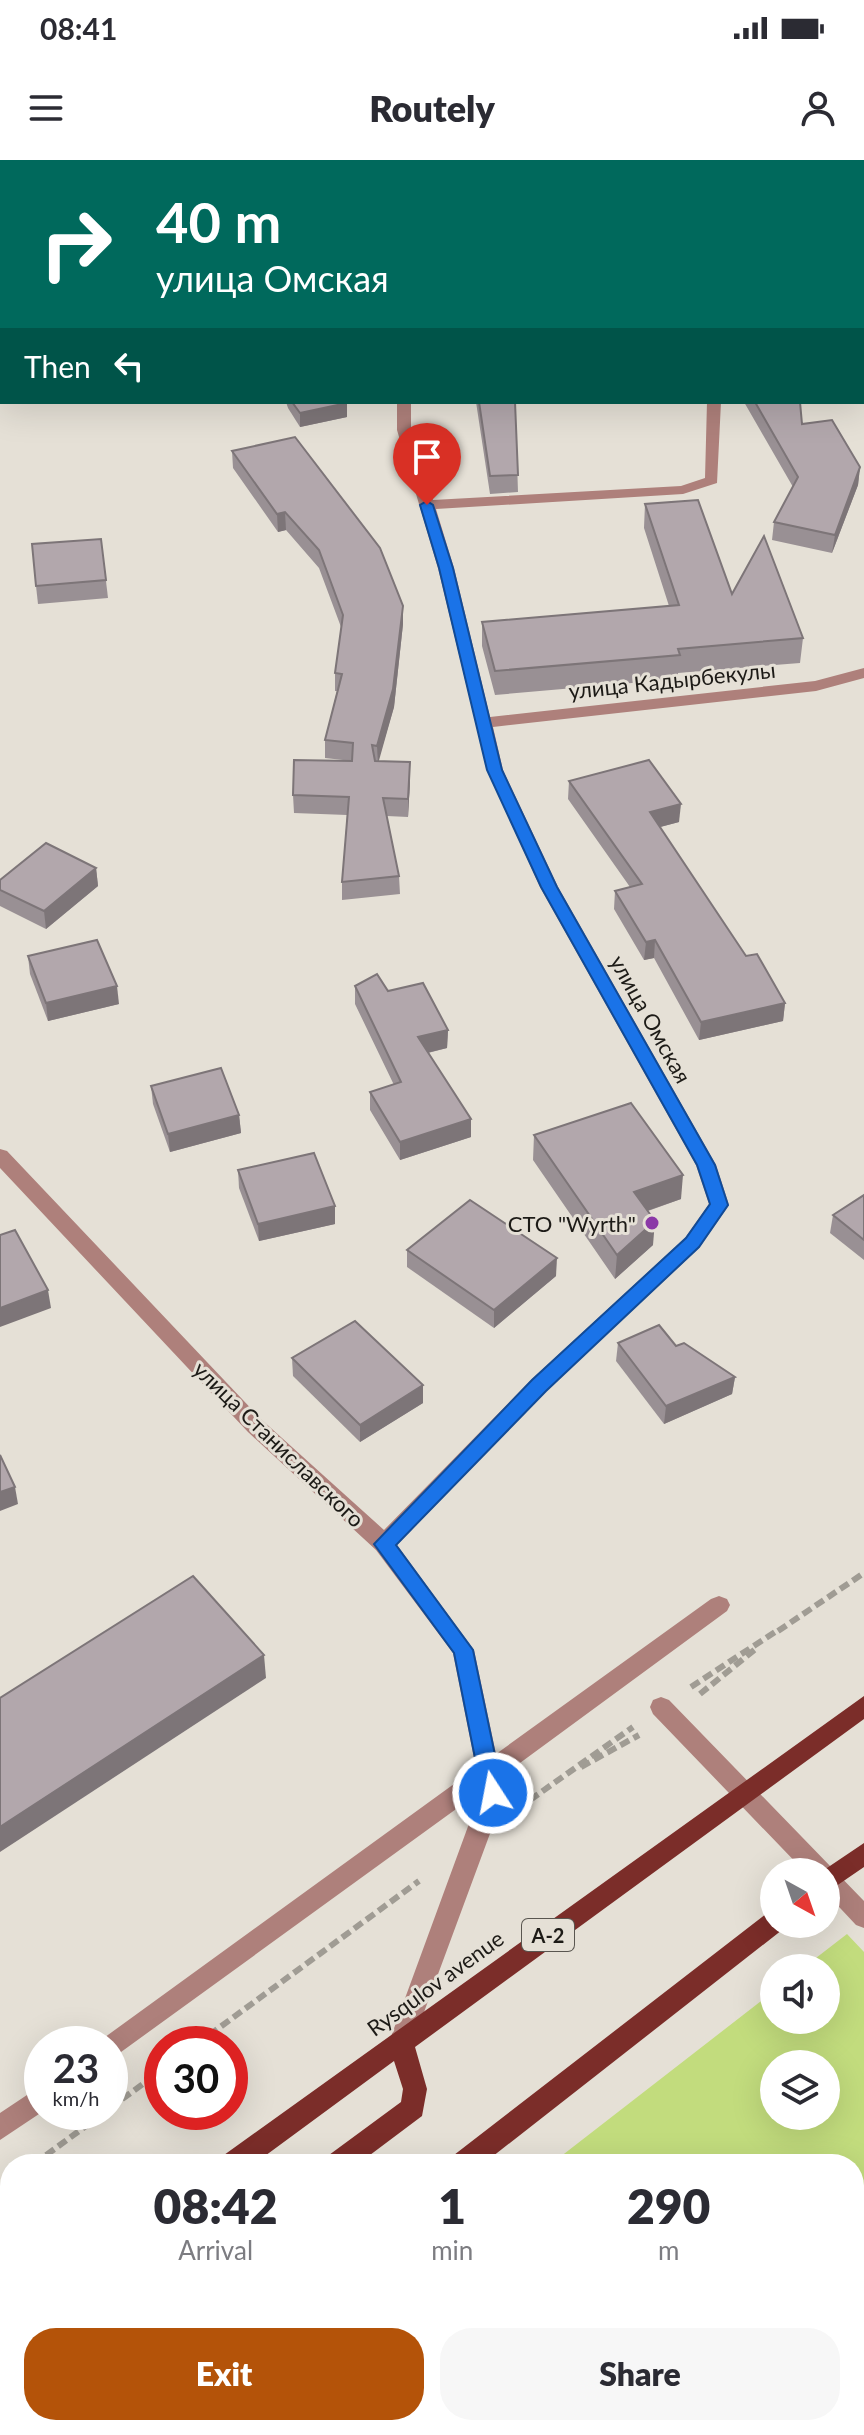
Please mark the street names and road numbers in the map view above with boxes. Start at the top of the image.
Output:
street label: улица Кадырбекулы [567,656,777,704]
street label: улица Омская [605,950,697,1088]
street label: улица Станиславского [188,1355,370,1533]
road number: A-2 [522,1919,574,1951]
street label: Rysqulov avenue [362,1924,508,2042]

